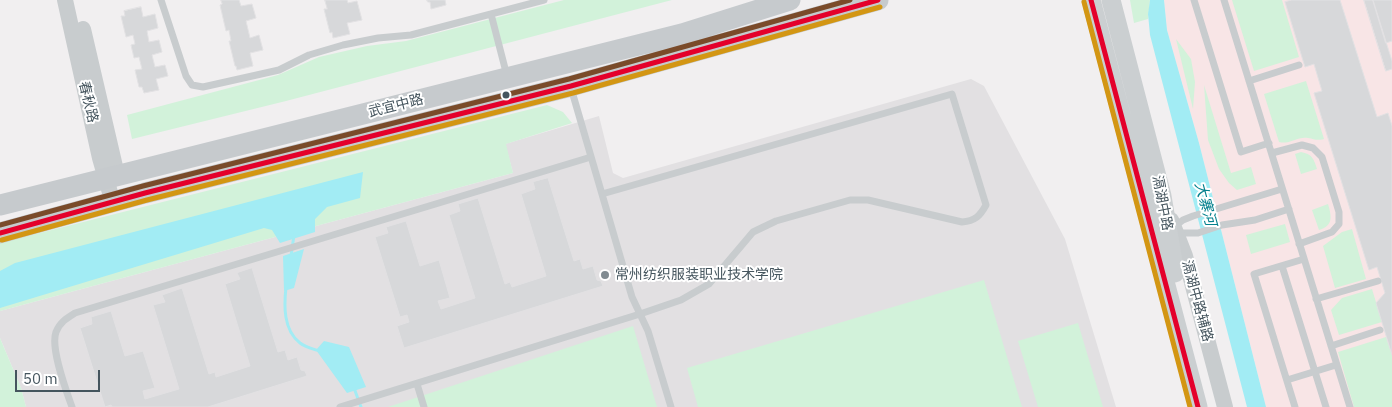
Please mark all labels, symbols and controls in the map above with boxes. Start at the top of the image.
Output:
street label: 春秋路 [75,80,101,124]
unlabelled marker [501,90,511,100]
street label: 武宜中路 [367,91,425,121]
street label: 滆湖中路 [1148,174,1176,232]
water label: 大寨河 [1190,180,1220,228]
street label: 滆湖中路辅路 [1178,258,1216,344]
place label: 常州纺织服装职业技术学院 [615,267,783,283]
marker: 常州纺织服装职业技术学院 [599,269,611,281]
scale bar [18,360,102,392]
text: 50 m [23,369,58,388]

